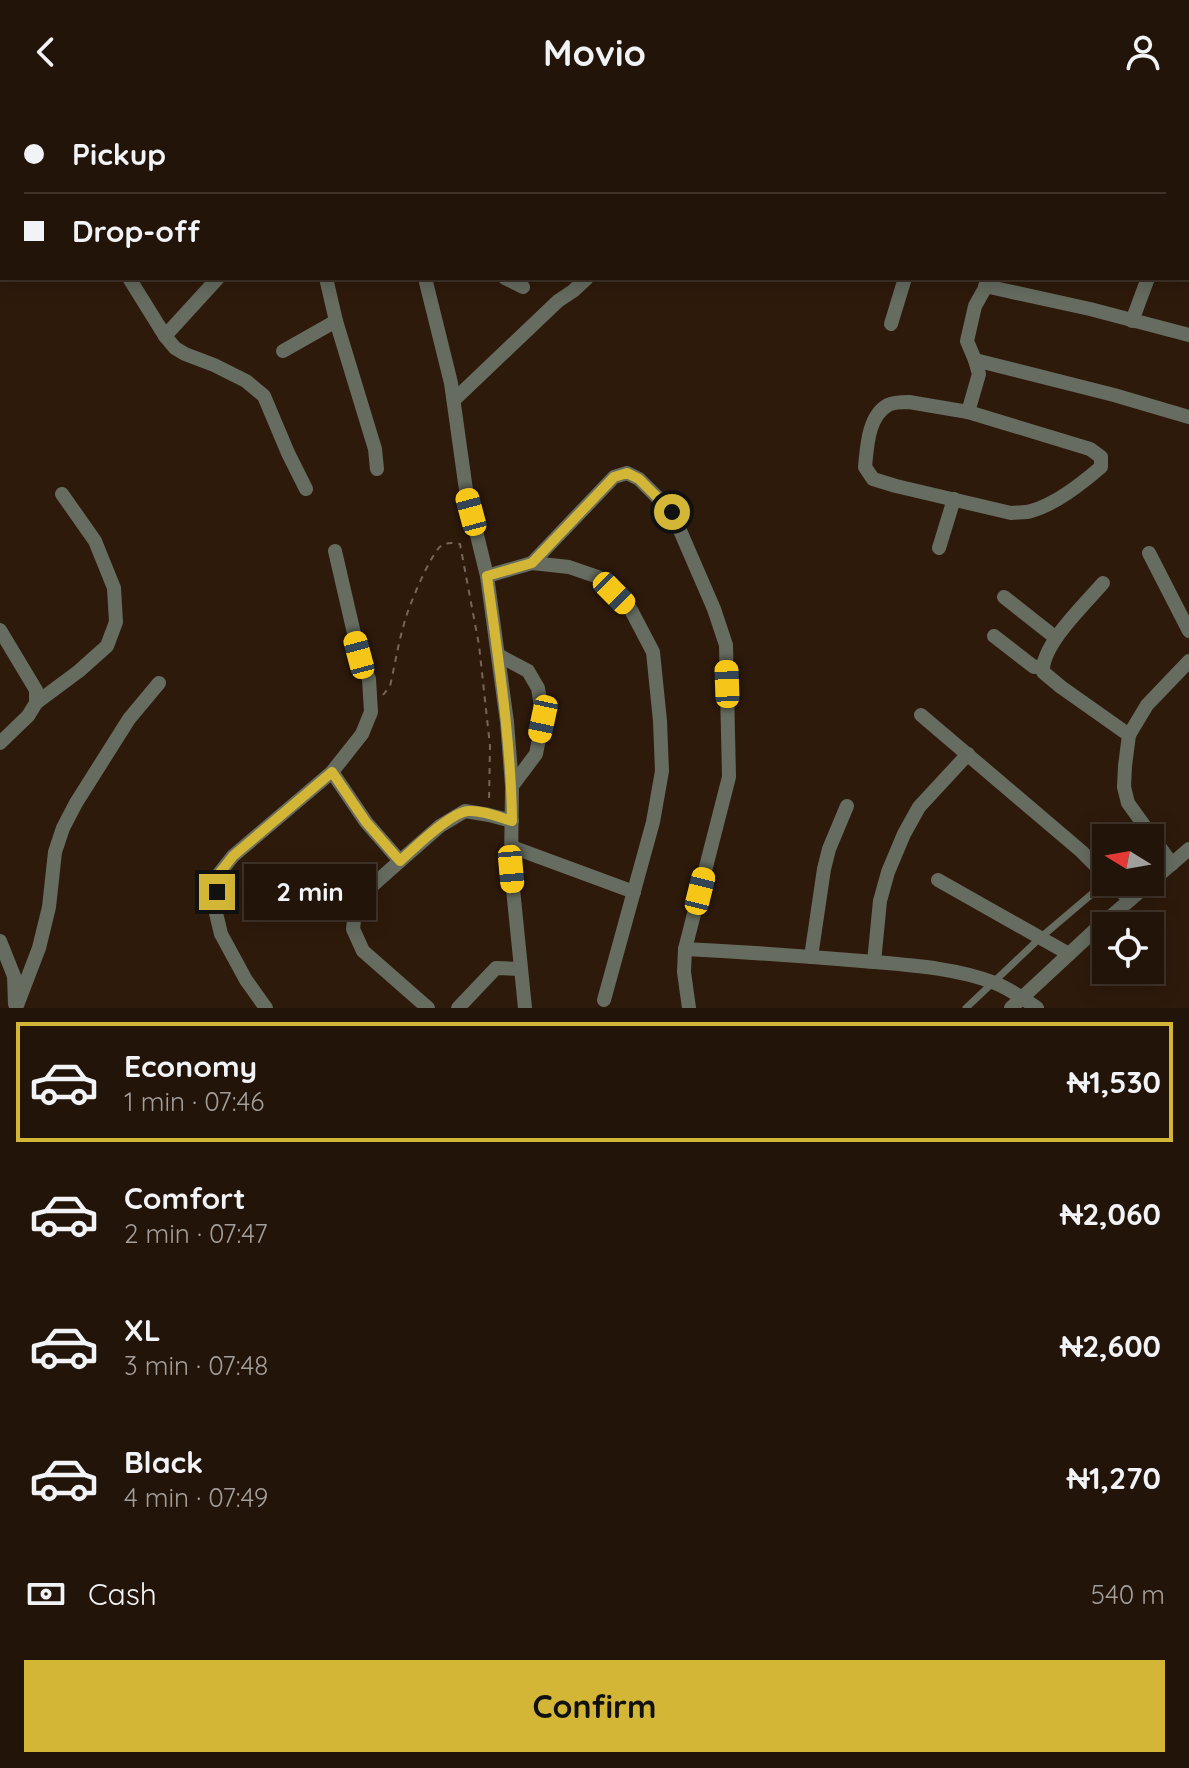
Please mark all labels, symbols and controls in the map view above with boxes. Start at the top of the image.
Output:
icon: back [24,30,68,74]
text: Movio [543,30,646,75]
icon: person [1121,30,1165,74]
text: Pickup [72,135,166,173]
text: Drop-off [72,212,200,250]
car [453,486,489,538]
route start [654,494,690,530]
car [589,568,639,618]
car [341,629,377,681]
car [714,660,740,708]
car [526,693,560,745]
north arrow [1092,824,1164,896]
map controls [1092,824,1164,984]
car [497,844,525,894]
callout: 2 min [245,864,377,920]
car [683,865,717,917]
route end [199,874,235,910]
text: 2 min [276,875,344,908]
button: locate [1092,912,1164,984]
icon: car [28,1046,100,1118]
text: Economy [124,1047,257,1085]
text: ₦1,530 [1067,1063,1161,1101]
text: 1 min · 07:46 [124,1085,264,1118]
icon: car [28,1178,100,1250]
text: Comfort [124,1179,245,1217]
text: ₦2,060 [1060,1195,1161,1233]
text: 2 min · 07:47 [124,1217,268,1250]
icon: car [28,1310,100,1382]
text: XL [124,1311,161,1349]
text: ₦2,600 [1060,1327,1161,1365]
text: 3 min · 07:48 [124,1349,268,1382]
icon: car [28,1442,100,1514]
text: Black [124,1443,203,1481]
text: ₦1,270 [1067,1459,1161,1497]
text: 4 min · 07:49 [124,1481,268,1514]
icon: cash [24,1572,68,1616]
text: Cash [88,1575,157,1613]
text: 540 m [1091,1578,1165,1611]
button: Confirm [24,1660,1165,1752]

